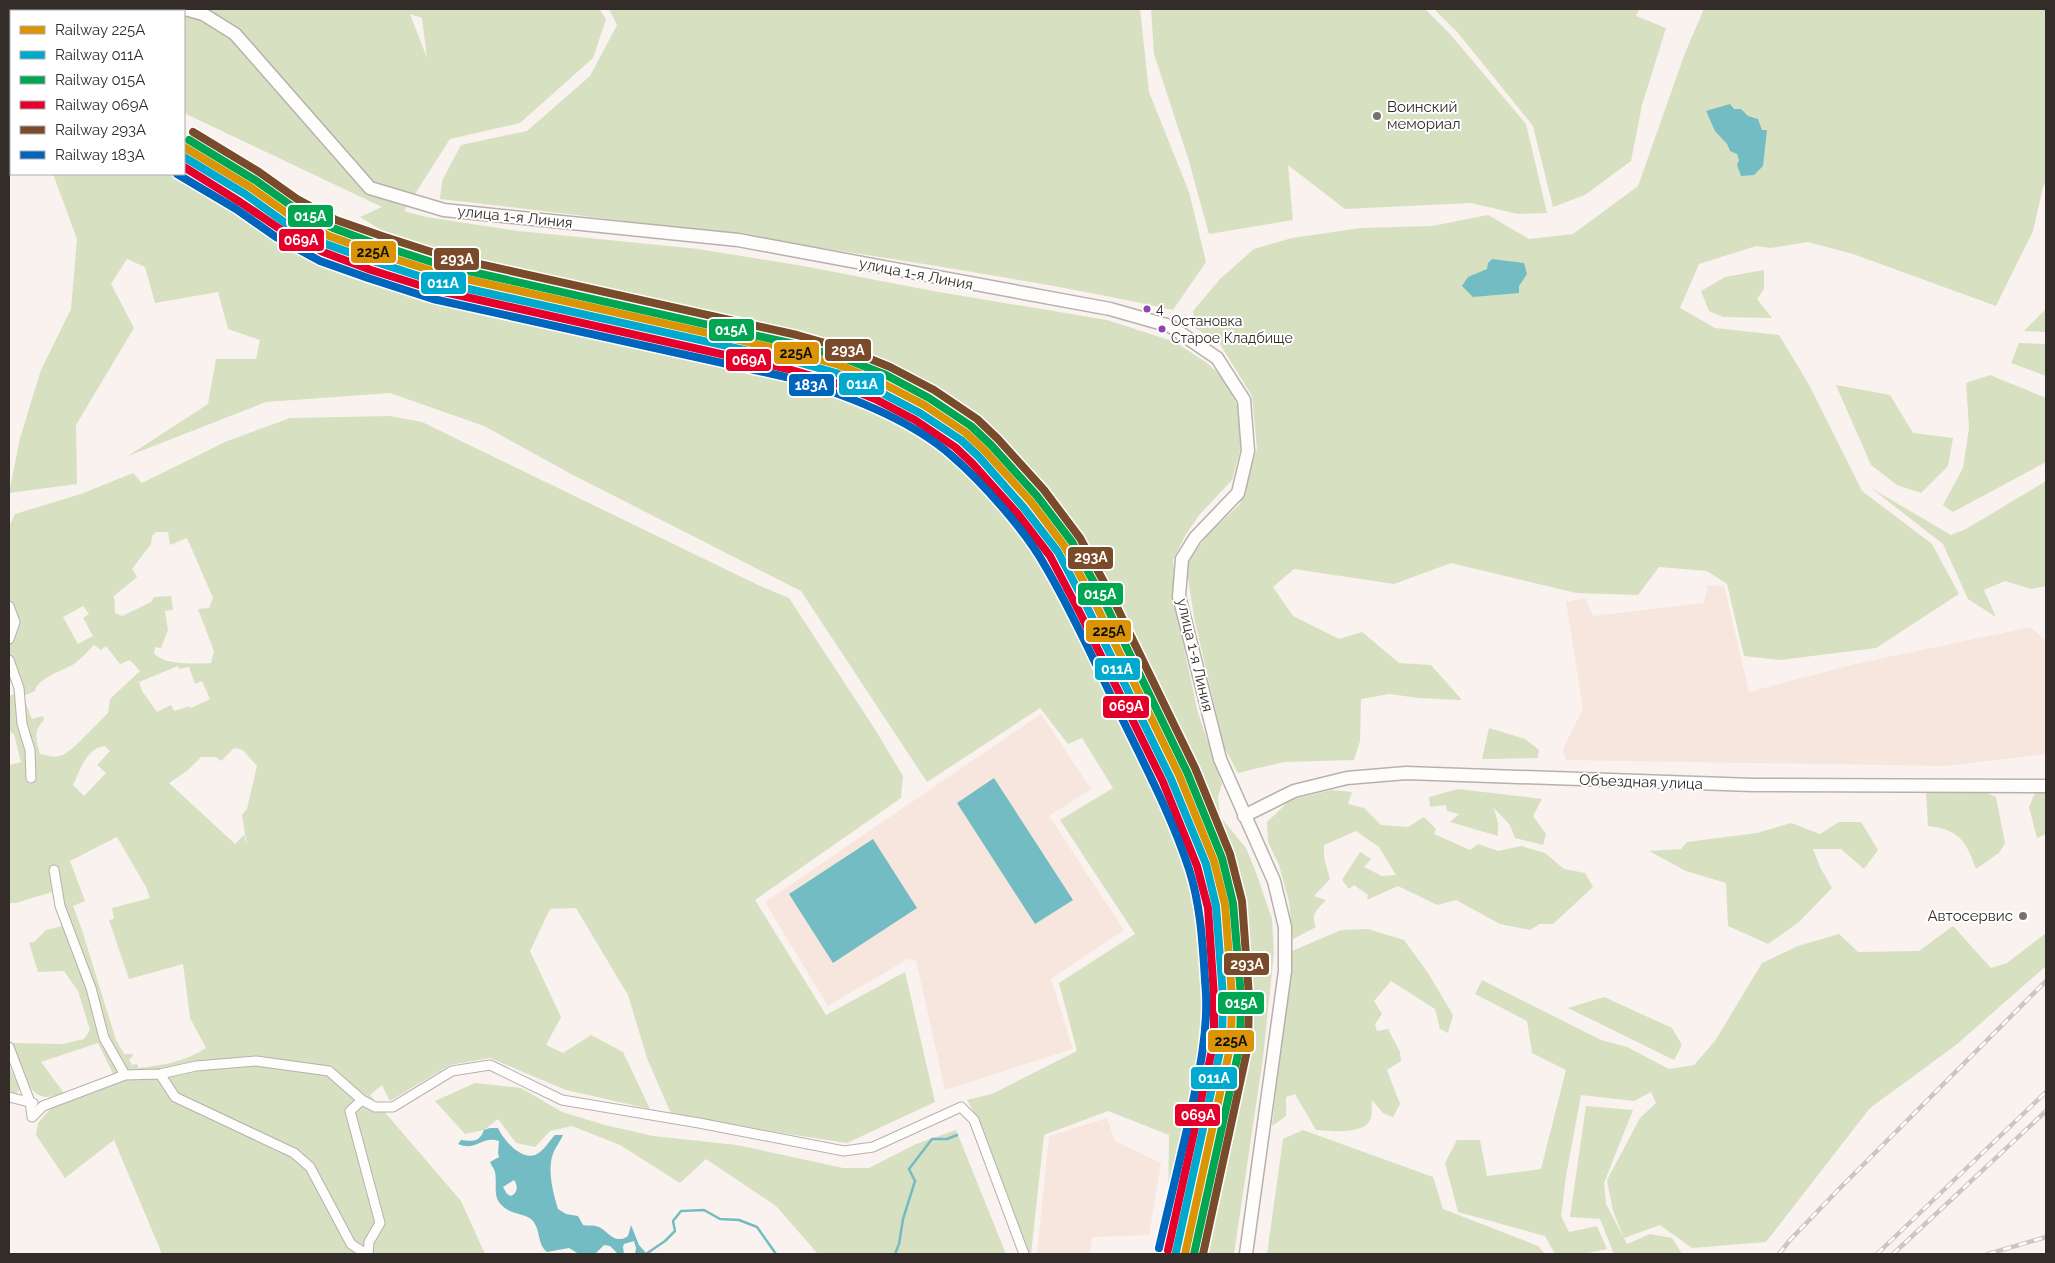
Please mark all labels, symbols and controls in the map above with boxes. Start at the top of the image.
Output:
legend [10,10,185,175]
text: Railway 225А [55,21,145,39]
text: Railway 011А [55,46,144,64]
text: Railway 015А [55,71,145,89]
text: Railway 069А [55,96,149,114]
place label: Воинский мемориал [1387,98,1461,133]
marker: Воинский мемориал [1371,110,1383,122]
text: Railway 293А [55,121,146,139]
text: Railway 183А [55,146,145,164]
street label: улица 1-я Линия [457,202,573,232]
line badge: 015А [287,204,334,228]
text: 015А [294,208,327,224]
line badge: 069А [278,228,325,252]
text: 069А [284,232,319,248]
line badge: 225А [350,240,397,264]
text: 225А [357,244,390,260]
line badge: 293А [433,247,480,271]
text: 293А [440,251,474,267]
street label: улица 1-я Линия [858,254,974,294]
line badge: 011А [420,271,467,295]
text: 011А [427,275,460,291]
place label: 4 [1156,301,1164,317]
marker: 4 [1142,304,1152,314]
place label: Остановка Старое Кладбище [1171,313,1293,346]
line badge: 015А [708,318,755,342]
text: 015А [715,322,748,338]
marker: Остановка Старое Кладбище [1157,324,1167,334]
line badge: 293А [824,338,872,362]
line badge: 225А [773,341,820,365]
text: 293А [831,342,865,358]
text: 225А [780,345,813,361]
line badge: 069А [725,348,772,372]
text: 069А [732,352,767,368]
line badge: 011А [838,372,885,396]
line badge: 183А [788,373,835,397]
text: 011А [846,376,879,392]
text: 183А [795,377,828,393]
line badge: 293А [1067,546,1114,570]
text: 293А [1074,549,1108,565]
line badge: 015А [1077,582,1124,606]
text: 015А [1084,586,1117,602]
street label: улица 1-я Линия [1173,597,1217,713]
line badge: 225А [1085,619,1132,643]
text: 225А [1093,623,1126,639]
line badge: 011А [1094,657,1141,681]
text: 011А [1101,661,1134,677]
line badge: 069А [1102,695,1150,719]
text: 069А [1109,698,1144,714]
street label: Объездная улица [1579,771,1703,793]
place label: Автосервис [1927,907,2013,925]
marker: Автосервис [2017,910,2029,922]
line badge: 293А [1223,952,1270,976]
text: 293А [1230,956,1264,972]
line badge: 015А [1217,991,1265,1015]
text: 015А [1225,995,1258,1011]
line badge: 225А [1207,1029,1255,1053]
text: 225А [1215,1033,1248,1049]
line badge: 011А [1190,1066,1238,1090]
text: 011А [1198,1070,1231,1086]
line badge: 069А [1174,1103,1221,1127]
text: 069А [1181,1107,1216,1123]

